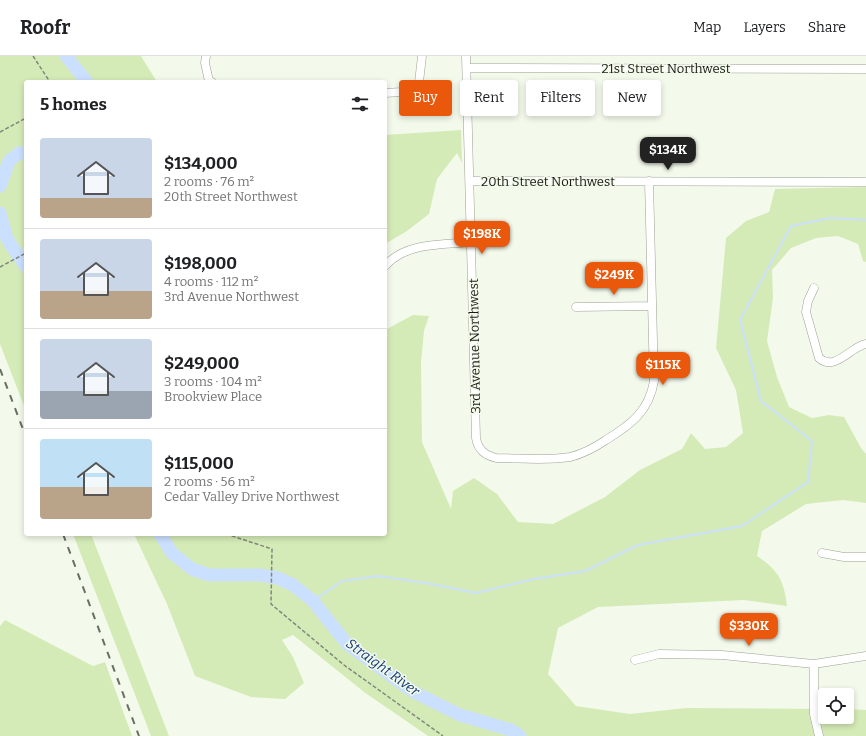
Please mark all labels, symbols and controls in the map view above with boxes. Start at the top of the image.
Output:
text: Roofr [20,16,70,39]
text: Map [693,19,721,36]
text: Layers [743,19,786,36]
text: Share [808,19,846,36]
street label: 21st Street Northwest [602,61,731,76]
chip: Buy [399,80,452,116]
chip: Rent [460,80,518,116]
chip: Filters [526,80,595,116]
chip: New [603,80,661,116]
icon: filters [349,93,371,115]
text: 5 homes [40,94,107,115]
pin: $134K [640,137,696,171]
text: $134K [649,142,687,157]
text: $134,000 [164,153,238,174]
icon: home [72,154,120,202]
text: 2 rooms · 76 m² [164,174,254,189]
street label: 20th Street Northwest [481,174,615,189]
text: 20th Street Northwest [164,189,298,204]
pin: $198K [454,221,510,255]
text: $198K [463,226,501,241]
text: $198,000 [164,253,237,274]
icon: home [72,255,120,303]
pin: $249K [586,262,642,296]
text: $249K [594,267,634,282]
text: 4 rooms · 112 m² [164,274,258,289]
street label: 3rd Avenue Northwest [466,278,483,414]
text: 3rd Avenue Northwest [164,289,299,304]
pin: $115K [635,352,691,386]
text: $249,000 [164,353,239,374]
icon: home [72,355,120,403]
text: $115K [645,357,681,372]
text: 3 rooms · 104 m² [164,374,262,389]
text: Brookview Place [164,389,262,404]
text: $115,000 [164,453,234,474]
icon: home [72,455,120,503]
text: 2 rooms · 56 m² [164,474,255,489]
text: Cedar Valley Drive Northwest [164,489,339,504]
pin: $330K [721,613,777,647]
text: $330K [729,618,769,633]
water label: Straight River [343,635,424,700]
map controls [818,688,854,724]
button: locate [818,688,854,724]

